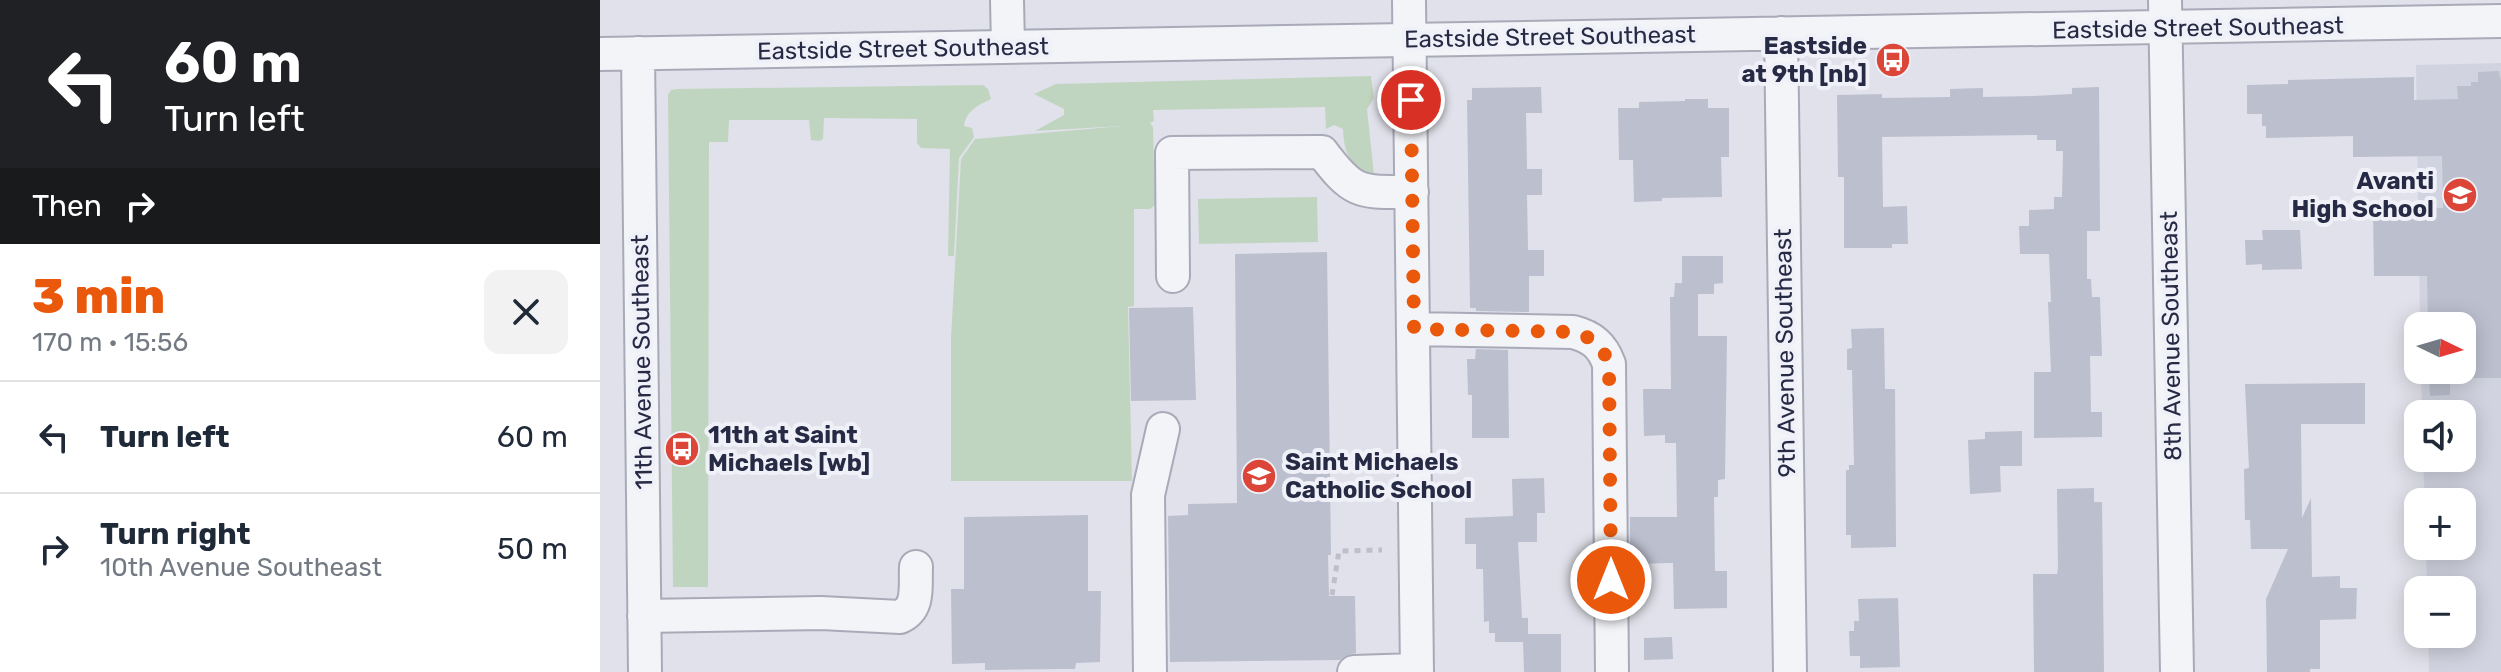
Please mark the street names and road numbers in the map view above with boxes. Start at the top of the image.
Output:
street label: Eastside Street Southeast [2052,11,2344,45]
street label: Eastside Street Southeast [1404,20,1696,54]
street label: Eastside Street Southeast [757,32,1049,66]
street label: 8th Avenue Southeast [2155,211,2187,461]
street label: 9th Avenue Southeast [1769,228,1801,478]
street label: 11th Avenue Southeast [626,234,658,490]

